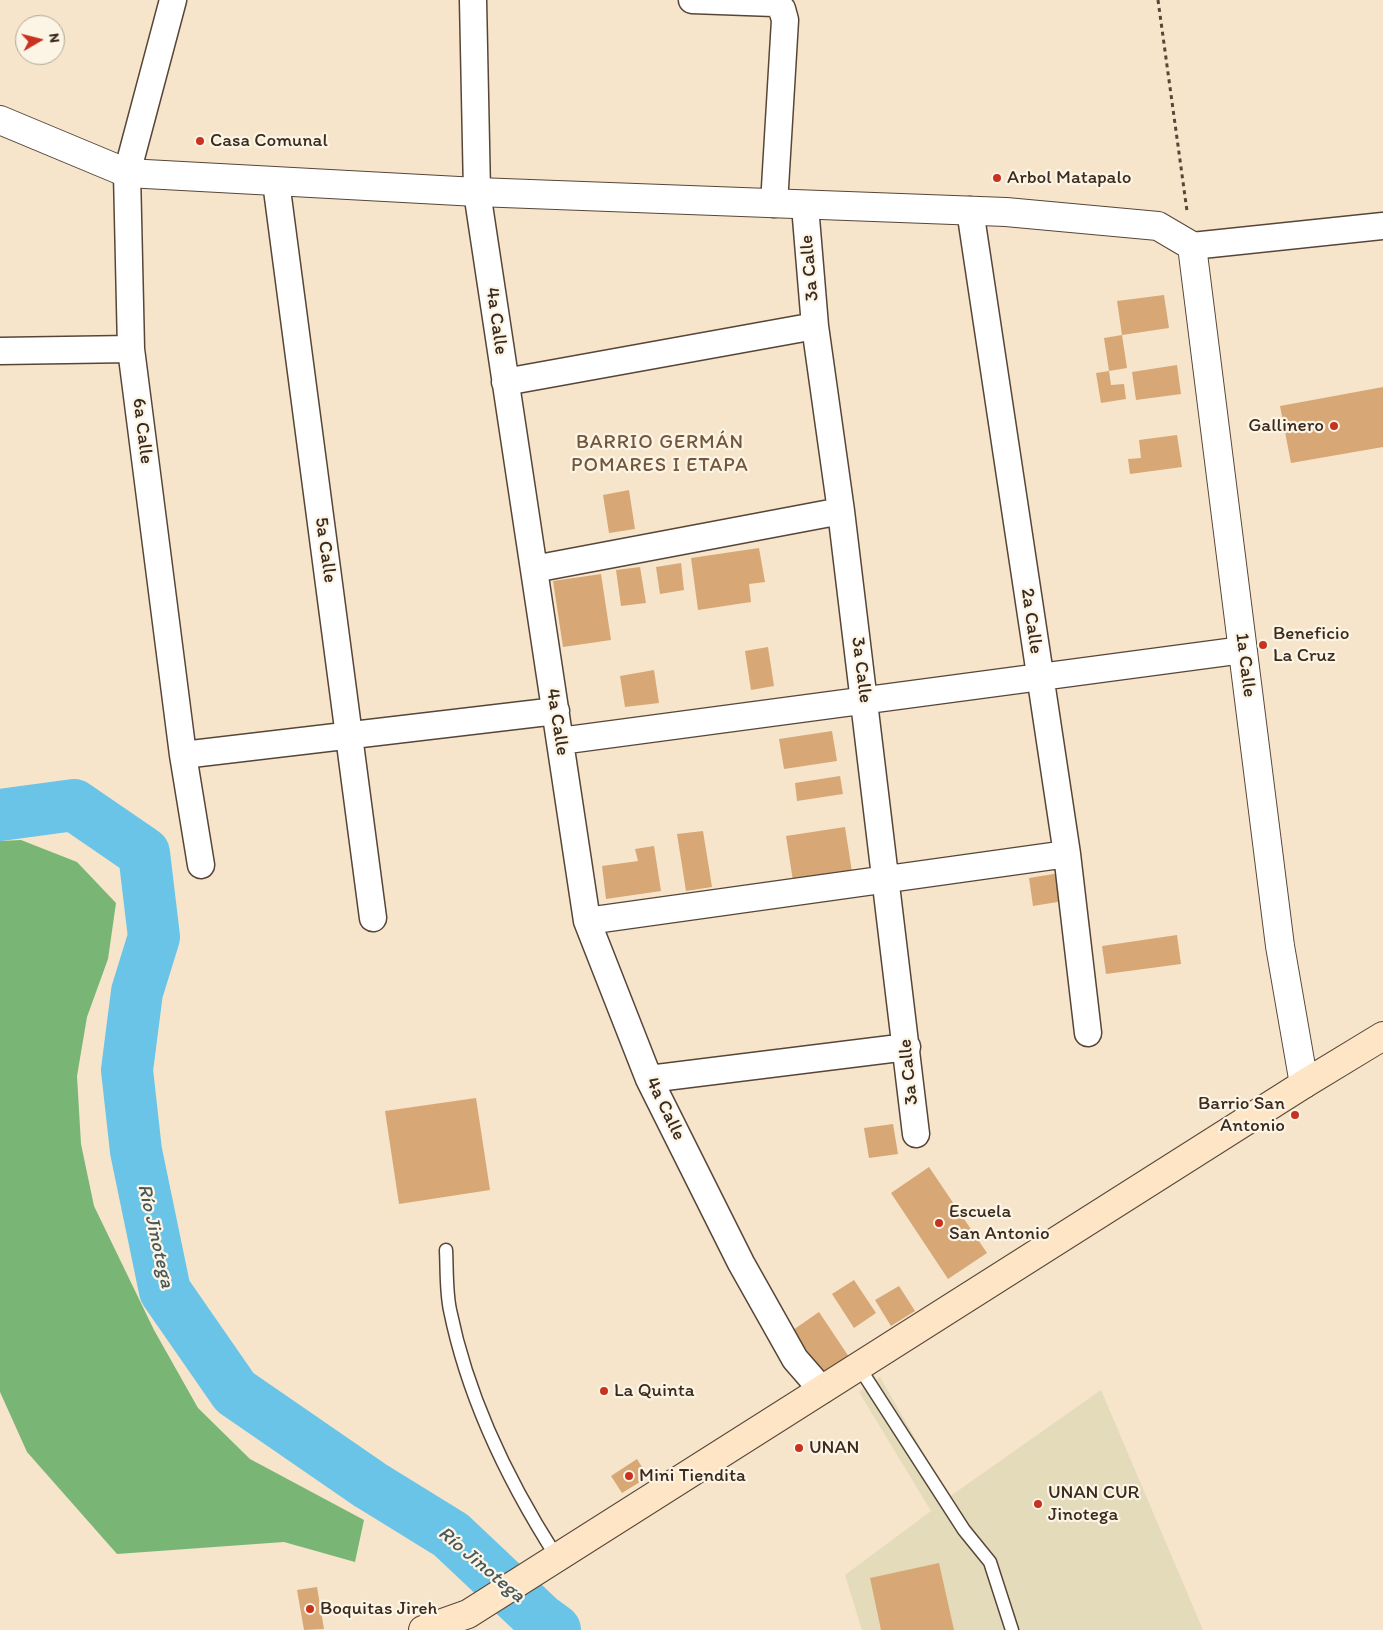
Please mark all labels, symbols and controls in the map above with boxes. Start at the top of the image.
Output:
north arrow [15,15,65,65]
text: N [45,32,63,44]
place label: Casa Comunal [210,130,328,152]
marker: Casa Comunal [194,135,206,147]
place label: Arbol Matapalo [1007,167,1132,189]
marker: Arbol Matapalo [991,172,1003,184]
street label: 3a Calle [796,234,824,302]
street label: 4a Calle [480,286,512,356]
street label: 6a Calle [127,397,157,465]
place label: Gallinero [1248,415,1324,437]
marker: Gallinero [1328,420,1340,432]
district label: BARRIO GERMÁN POMARES I ETAPA [568,431,752,478]
street label: 5a Calle [309,516,341,584]
street label: 2a Calle [1015,587,1047,655]
place label: Beneficio La Cruz [1273,623,1349,667]
street label: 1a Calle [1230,631,1260,699]
street label: 3a Calle [846,636,876,704]
marker: Beneficio La Cruz [1257,639,1269,651]
street label: 4a Calle [540,687,574,757]
street label: 3a Calle [894,1038,924,1106]
street label: 4a Calle [640,1074,690,1144]
place label: Barrio San Antonio [1198,1093,1285,1137]
marker: Barrio San Antonio [1289,1109,1301,1121]
water label: Río Jinotega [131,1182,179,1290]
place label: Escuela San Antonio [949,1201,1050,1245]
marker: Escuela San Antonio [933,1217,945,1229]
place label: La Quinta [614,1380,695,1402]
marker: La Quinta [598,1385,610,1397]
place label: UNAN [809,1437,859,1459]
marker: UNAN [793,1442,805,1454]
place label: Mini Tiendita [639,1465,746,1487]
marker: Mini Tiendita [623,1470,635,1482]
place label: UNAN CUR Jinotega [1048,1482,1139,1526]
marker: UNAN CUR Jinotega [1032,1498,1044,1510]
water label: Río Jinotega [433,1522,529,1608]
place label: Boquitas Jireh [320,1598,437,1620]
marker: Boquitas Jireh [304,1603,316,1615]

